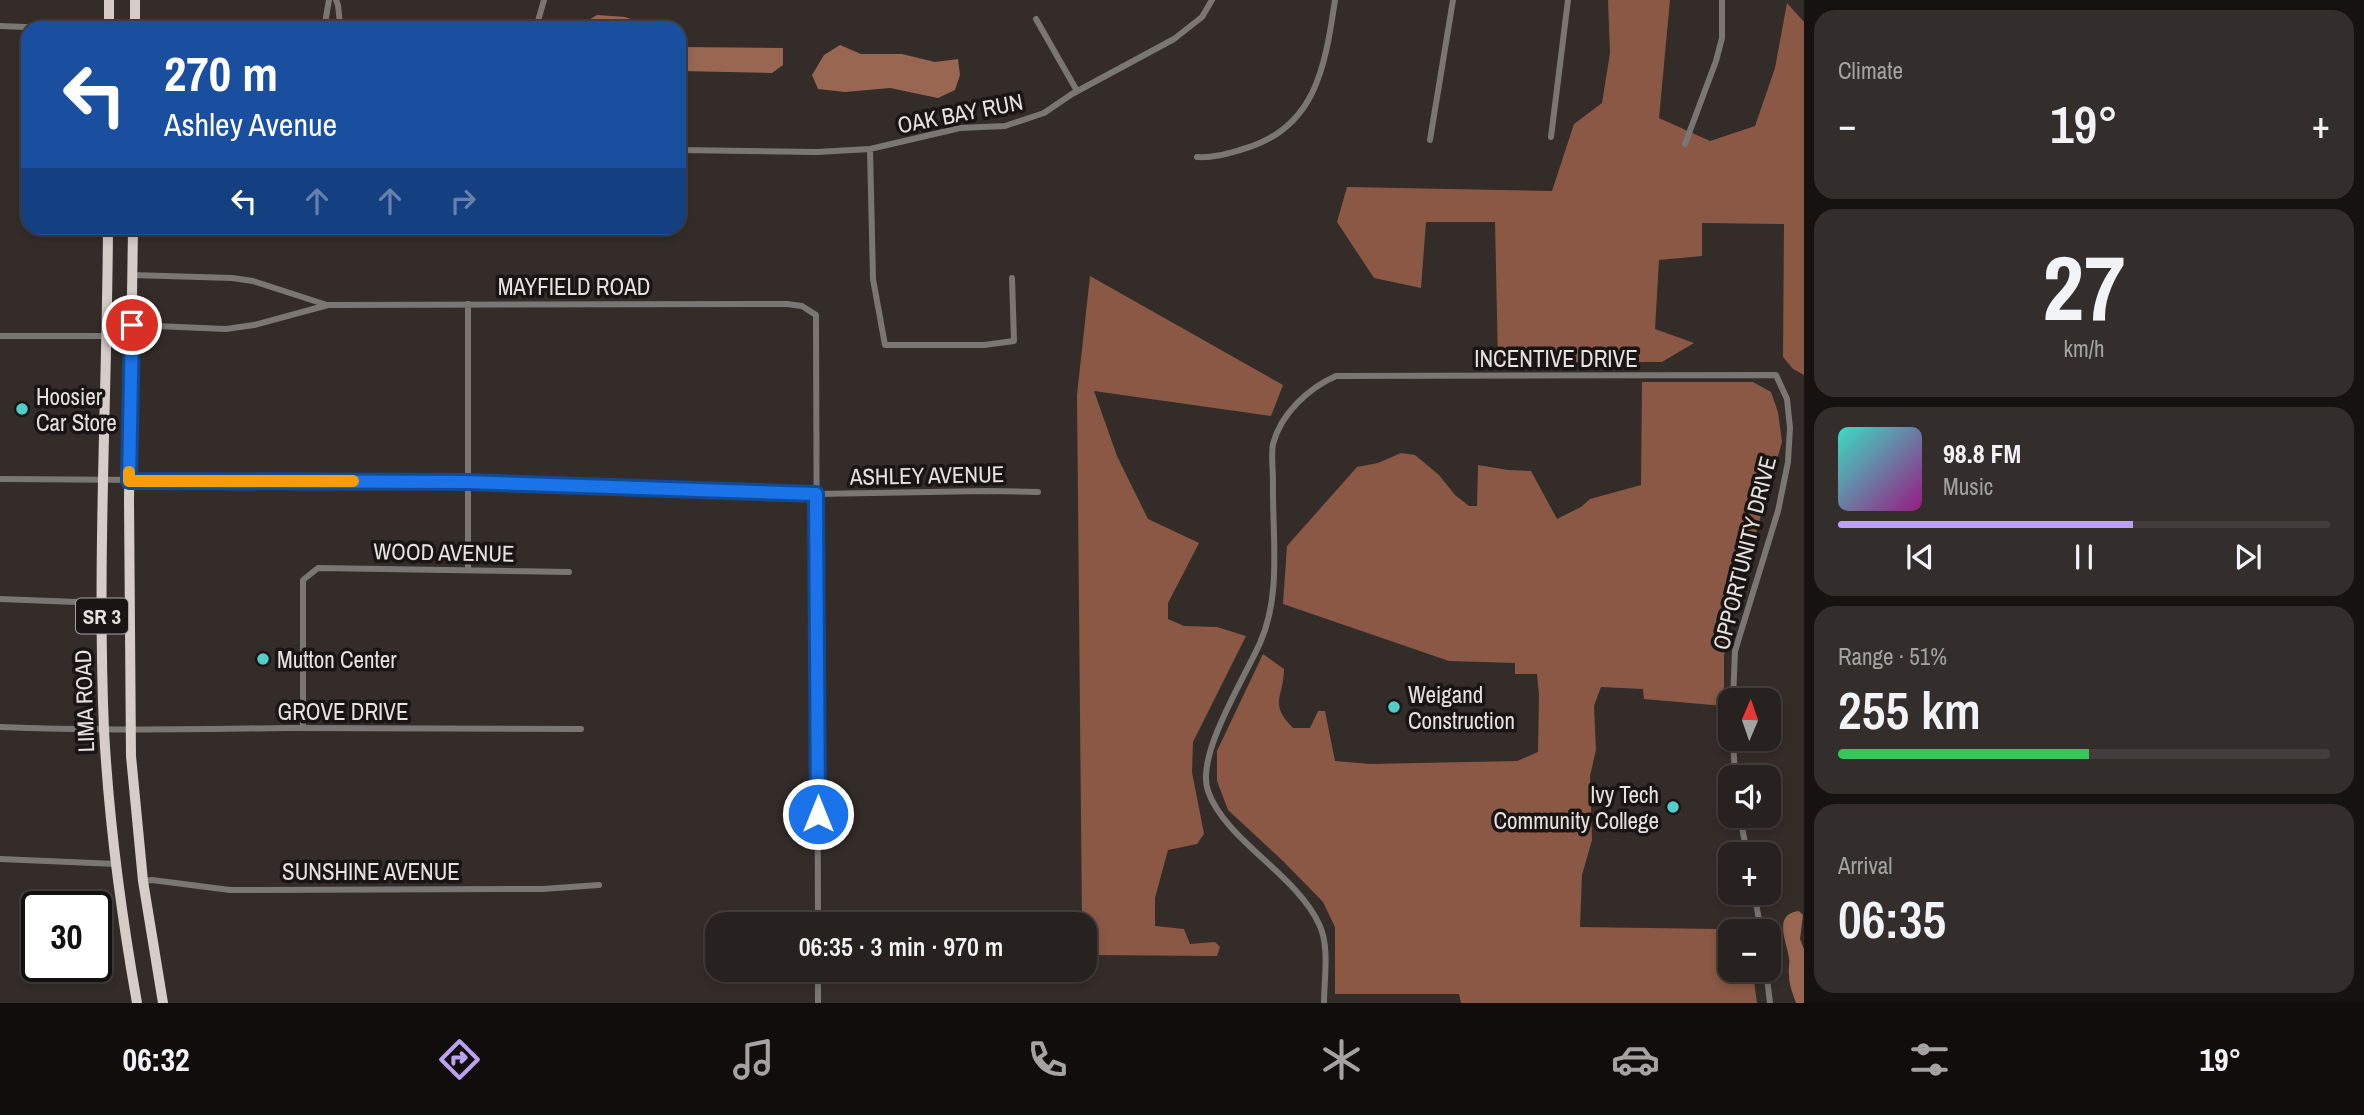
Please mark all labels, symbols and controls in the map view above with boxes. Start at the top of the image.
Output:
text: 270 m [164,40,278,106]
icon: left [49,49,140,140]
text: Climate [1838,55,1903,86]
street label: OAK BAY RUN [895,86,1025,140]
text: 19° [2050,89,2118,159]
text: − [1838,99,1856,150]
text: + [2312,99,2330,150]
text: Ashley Avenue [164,103,337,146]
icon: left [225,182,263,220]
icon: ahead [298,182,336,220]
icon: ahead [371,182,409,220]
icon: right [444,182,482,220]
text: 27 [2043,226,2126,348]
street label: MAYFIELD ROAD [498,271,650,302]
pin [102,295,162,355]
icon: arrive [113,306,151,344]
text: km/h [2064,333,2104,364]
street label: INCENTIVE DRIVE [1474,343,1638,374]
place label: Hoosier Car Store [36,381,117,438]
marker: Hoosier Car Store [14,401,30,417]
text: 98.8 FM [1943,436,2021,471]
street label: OPPORTUNITY DRIVE [1705,453,1783,653]
street label: ASHLEY AVENUE [848,458,1005,492]
text: Music [1943,471,1993,502]
street label: WOOD AVENUE [373,535,515,569]
icon: previous [1901,538,1939,576]
icon: pause [2065,538,2103,576]
icon: next [2229,538,2267,576]
road number: SR 3 [76,598,128,634]
text: Range · 51% [1838,641,1947,672]
place label: Mutton Center [277,644,397,675]
street label: LIMA ROAD [67,649,101,753]
marker: Mutton Center [255,651,271,667]
text: 255 km [1838,675,1981,745]
place label: Weigand Construction [1408,679,1515,736]
north arrow [1718,688,1782,751]
map controls [1718,688,1781,982]
street label: GROVE DRIVE [277,696,409,727]
marker: Weigand Construction [1386,699,1402,715]
button: sound [1718,765,1781,828]
position arrow [781,777,855,851]
place label: Ivy Tech Community College [1493,779,1659,836]
marker: Ivy Tech Community College [1665,799,1681,815]
button: + [1718,842,1781,905]
text: Arrival [1838,850,1893,881]
street label: SUNSHINE AVENUE [282,856,460,887]
text: 06:35 [1838,884,1946,954]
speed limit sign: 30 [21,891,112,982]
button: − [1718,919,1781,982]
text: 06:35 · 3 min · 970 m [799,929,1003,964]
icon: directions [435,1035,484,1084]
icon: music [729,1035,778,1084]
icon: phone [1023,1035,1072,1084]
icon: climate [1317,1035,1366,1084]
icon: car [1611,1035,1660,1084]
icon: filters [1905,1035,1954,1084]
text: 06:32 [123,1038,190,1081]
text: 19° [2199,1038,2241,1081]

